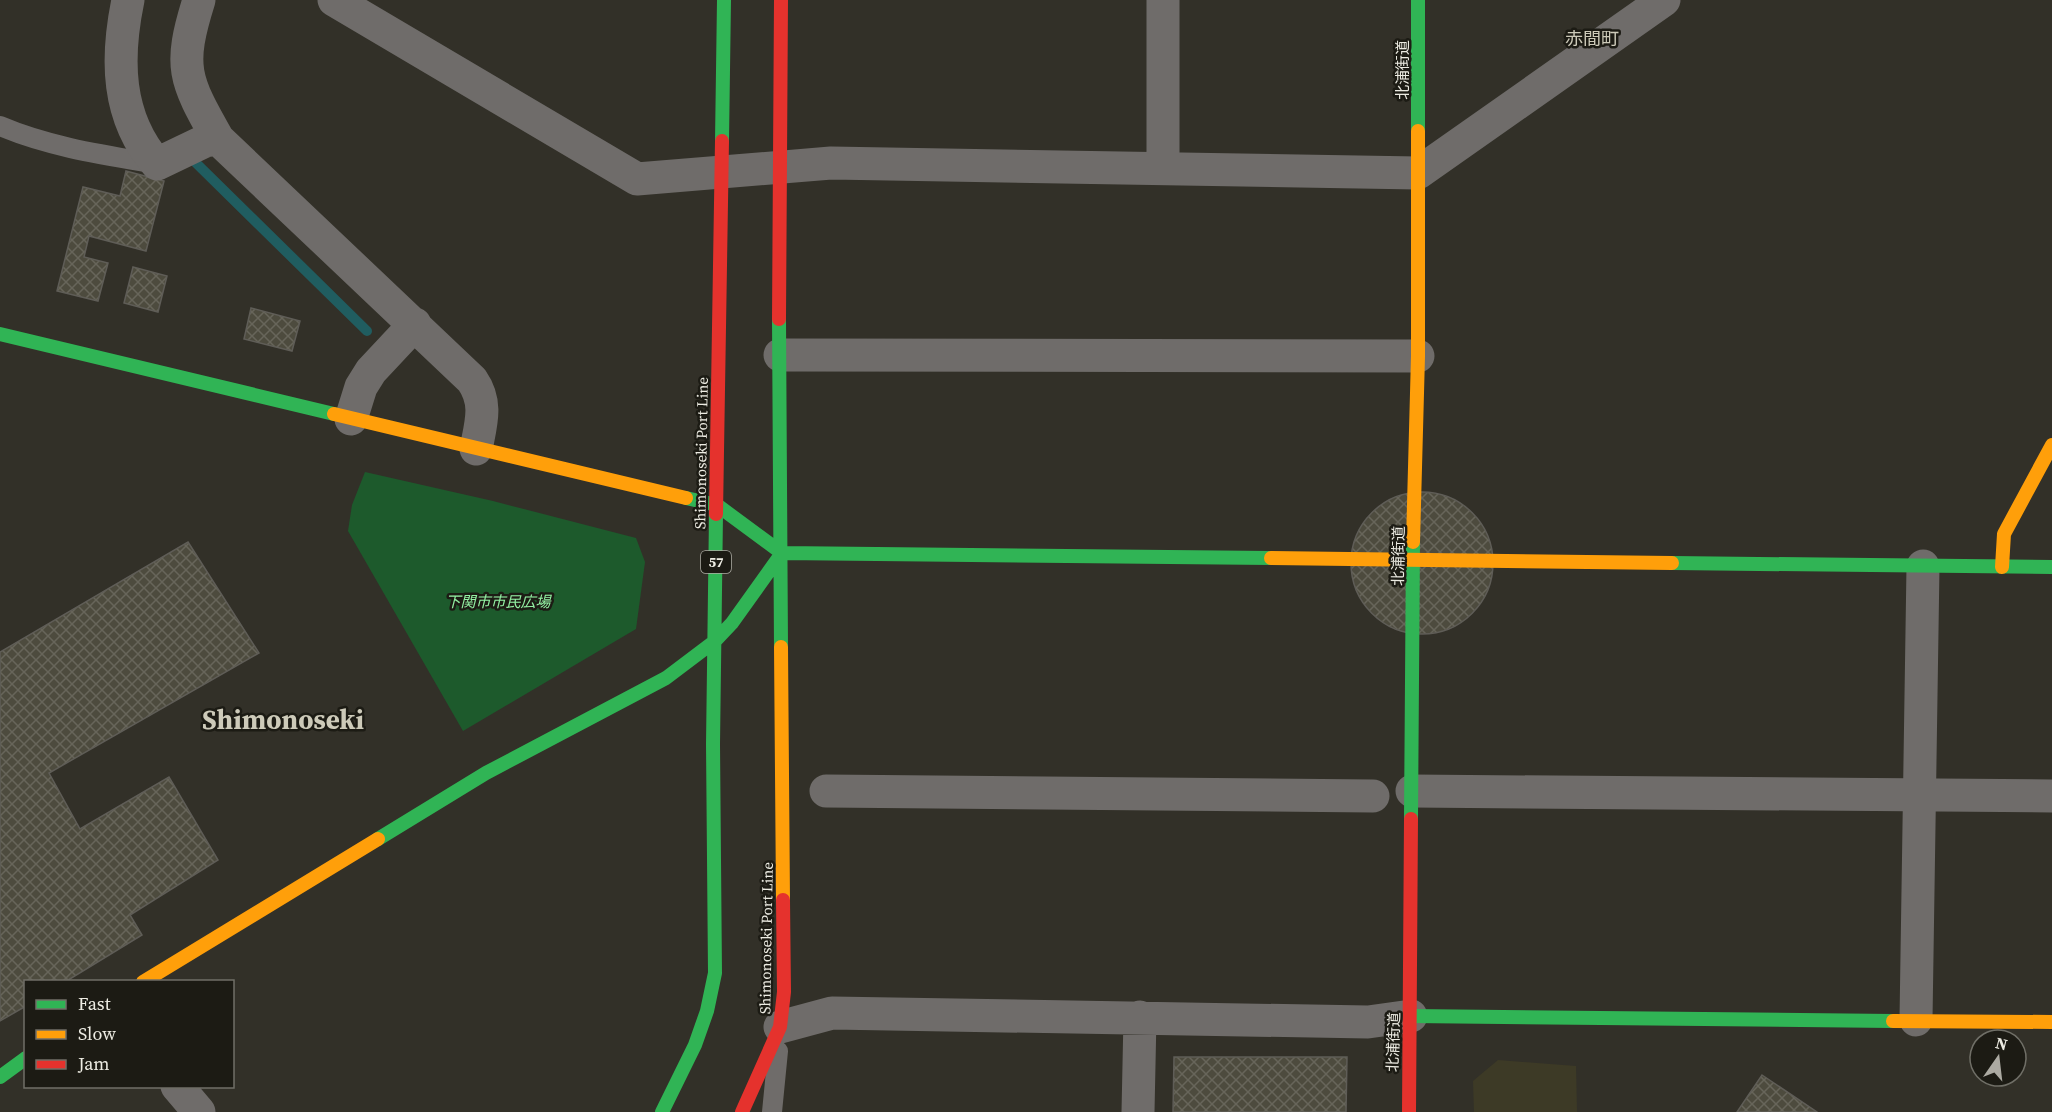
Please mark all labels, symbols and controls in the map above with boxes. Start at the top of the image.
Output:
district label: 赤間町 [1565,26,1619,51]
street label: 北浦街道 [1392,40,1413,100]
street label: Shimonoseki Port Line [689,376,713,529]
street label: 北浦街道 [1387,526,1409,586]
road number: 57 [701,551,731,573]
park label: 下関市市民広場 [445,591,552,612]
district label: Shimonoseki [202,701,364,738]
street label: Shimonoseki Port Line [754,861,778,1014]
legend [24,980,234,1088]
text: Fast [78,991,111,1016]
street label: 北浦街道 [1381,1012,1405,1072]
text: Slow [78,1021,116,1046]
north arrow [1968,1028,2028,1088]
text: N [1993,1031,2010,1056]
text: Jam [77,1051,110,1076]

